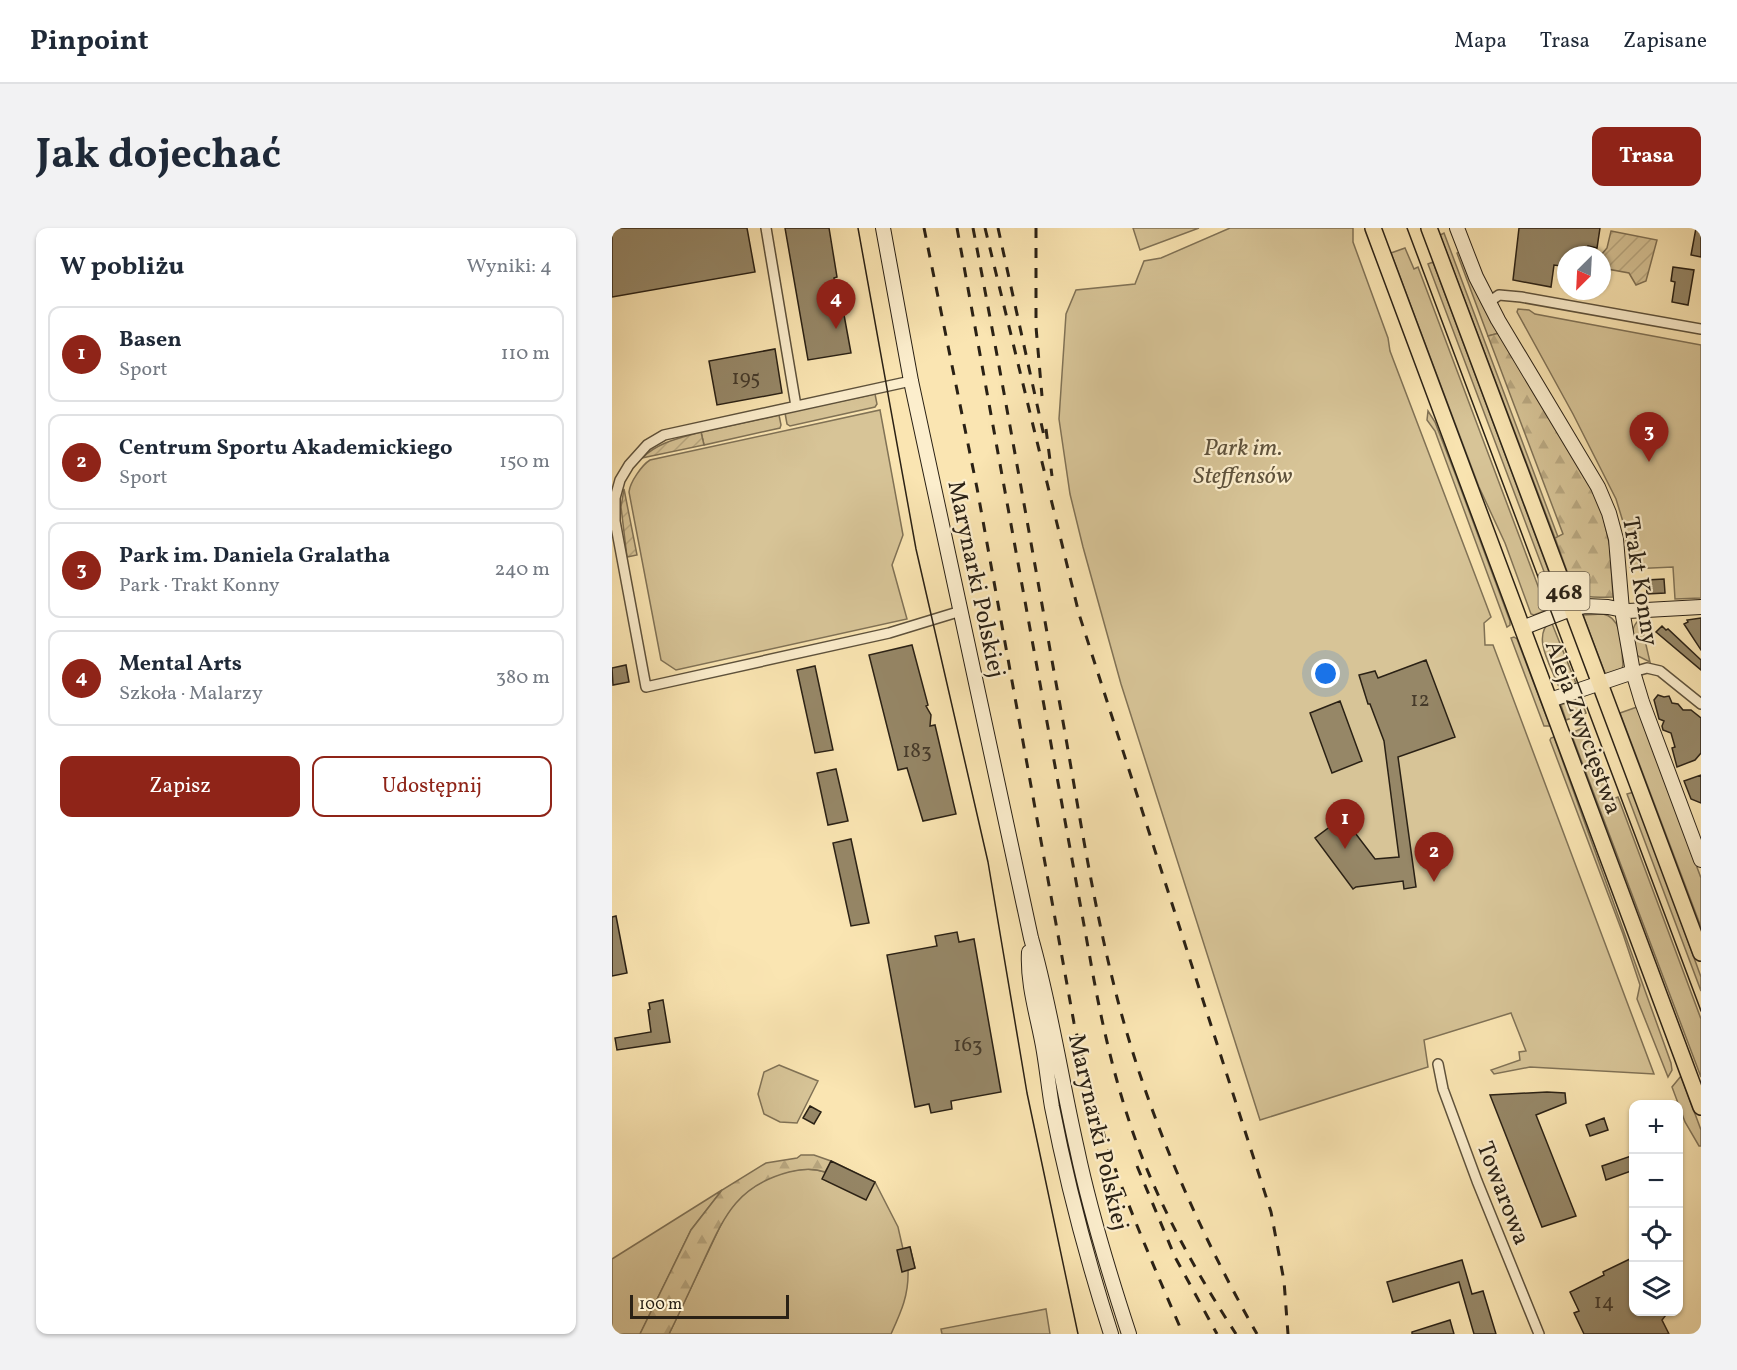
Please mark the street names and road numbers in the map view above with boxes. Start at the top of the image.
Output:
street label: Marynarki Polskiej [938,478,1013,681]
street label: Trakt Konny [1612,514,1666,648]
road number: 468 [1538,572,1590,610]
street label: Aleja Zwycięstwa [1535,636,1629,819]
street label: Marynarki Polskiej [1058,1031,1136,1234]
street label: Towarowa [1467,1137,1537,1250]

